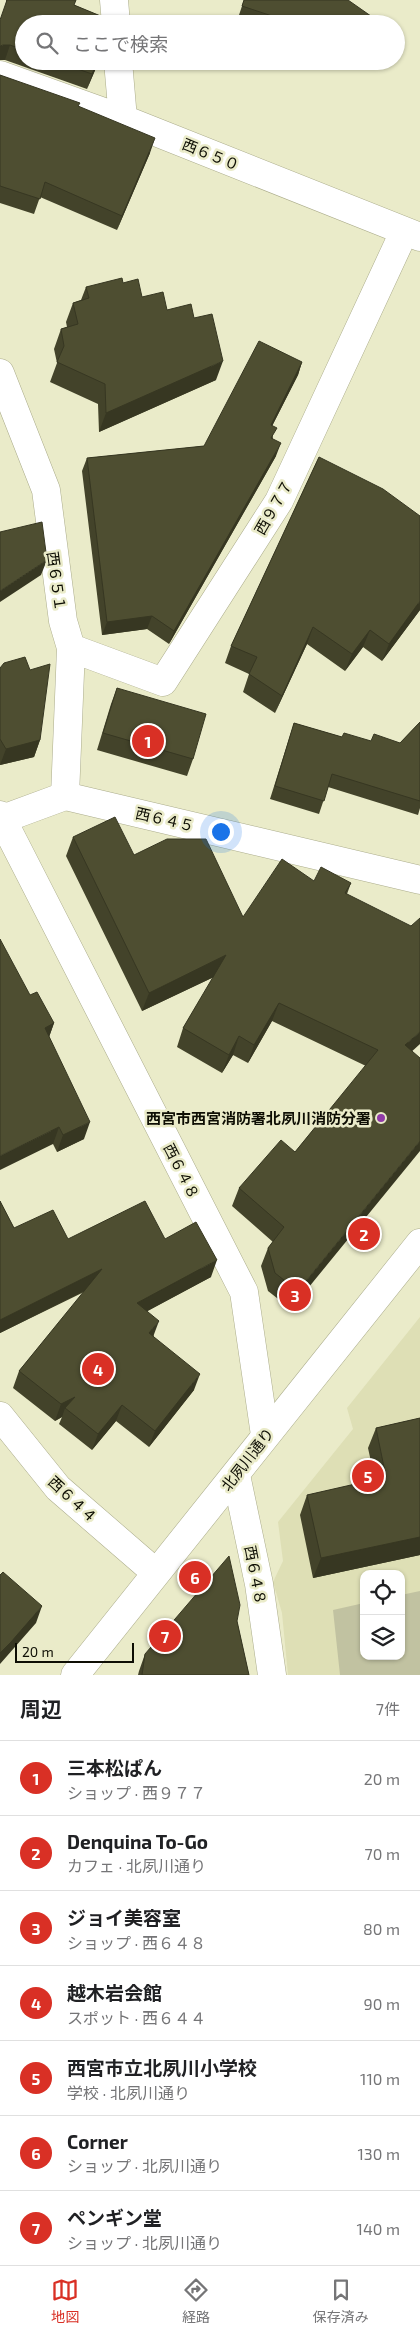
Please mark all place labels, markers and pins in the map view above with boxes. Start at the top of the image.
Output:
pin: 1 [132,722,164,760]
place label: 西宮市西宮消防署北夙川消防分署 [146,1109,371,1127]
marker: 西宮市西宮消防署北夙川消防分署 [375,1112,387,1124]
pin: 2 [348,1215,380,1253]
pin: 3 [279,1276,311,1314]
pin: 4 [82,1350,114,1388]
pin: 5 [352,1457,384,1495]
pin: 6 [179,1558,211,1596]
pin: 7 [149,1617,181,1655]

